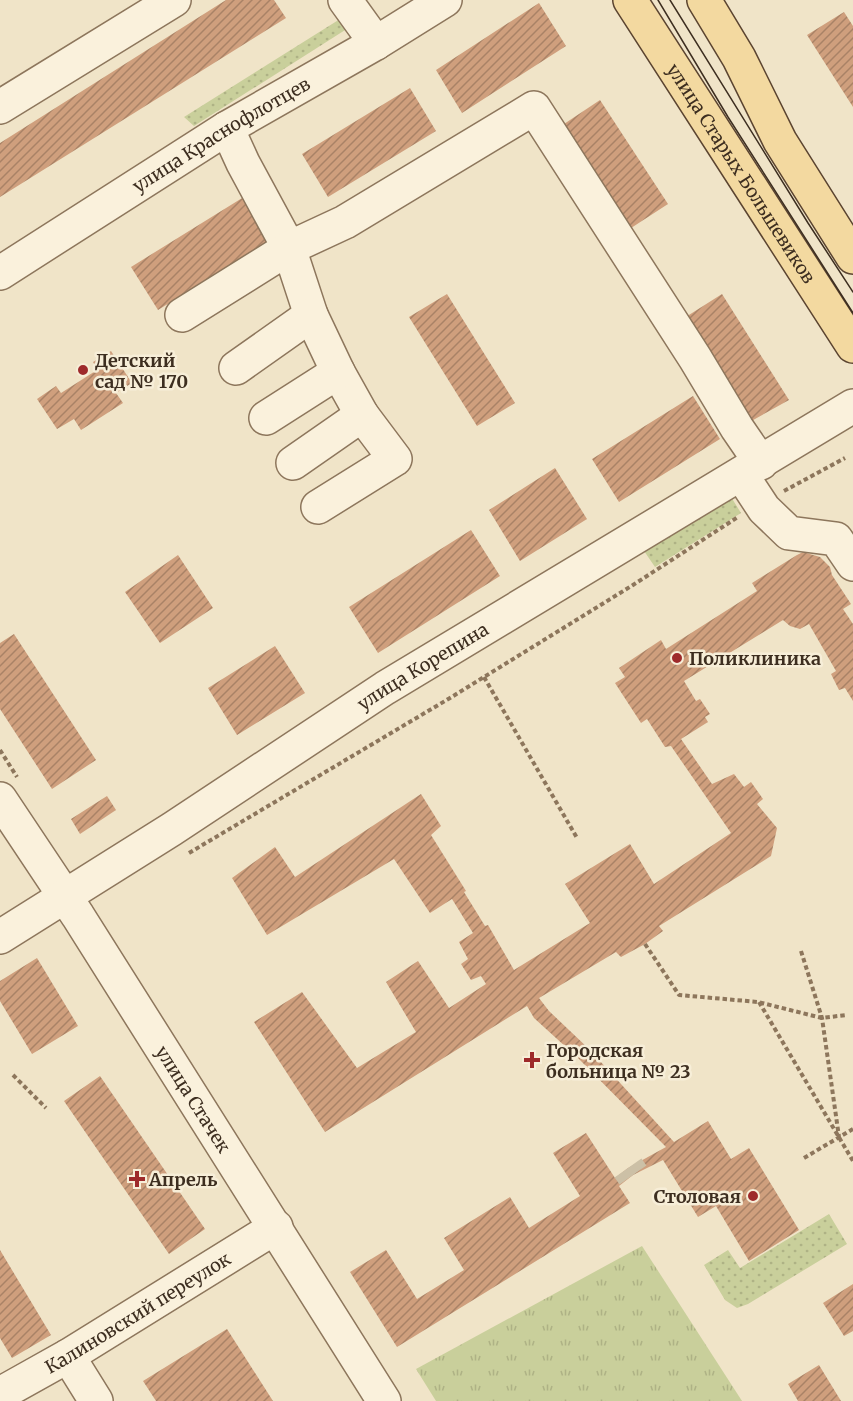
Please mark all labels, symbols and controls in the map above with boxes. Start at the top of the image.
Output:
street label: улица Старых Большевиков [662,59,821,288]
street label: улица Краснофлотцев [128,71,314,197]
place label: Детский сад № 170 [95,349,188,393]
marker: Детский сад № 170 [76,363,90,377]
street label: улица Корепина [352,617,493,715]
place label: Поликлиника [689,647,821,670]
marker: Поликлиника [670,651,684,665]
place label: Городская больница № 23 [546,1039,690,1083]
street label: улица Стачек [151,1041,236,1157]
marker: Городская больница № 23 [523,1051,541,1069]
place label: Апрель [148,1168,218,1191]
marker: Апрель [130,1172,144,1186]
place label: Столовая [654,1185,741,1208]
marker: Столовая [746,1189,760,1203]
street label: Калиновский переулок [41,1246,235,1378]

